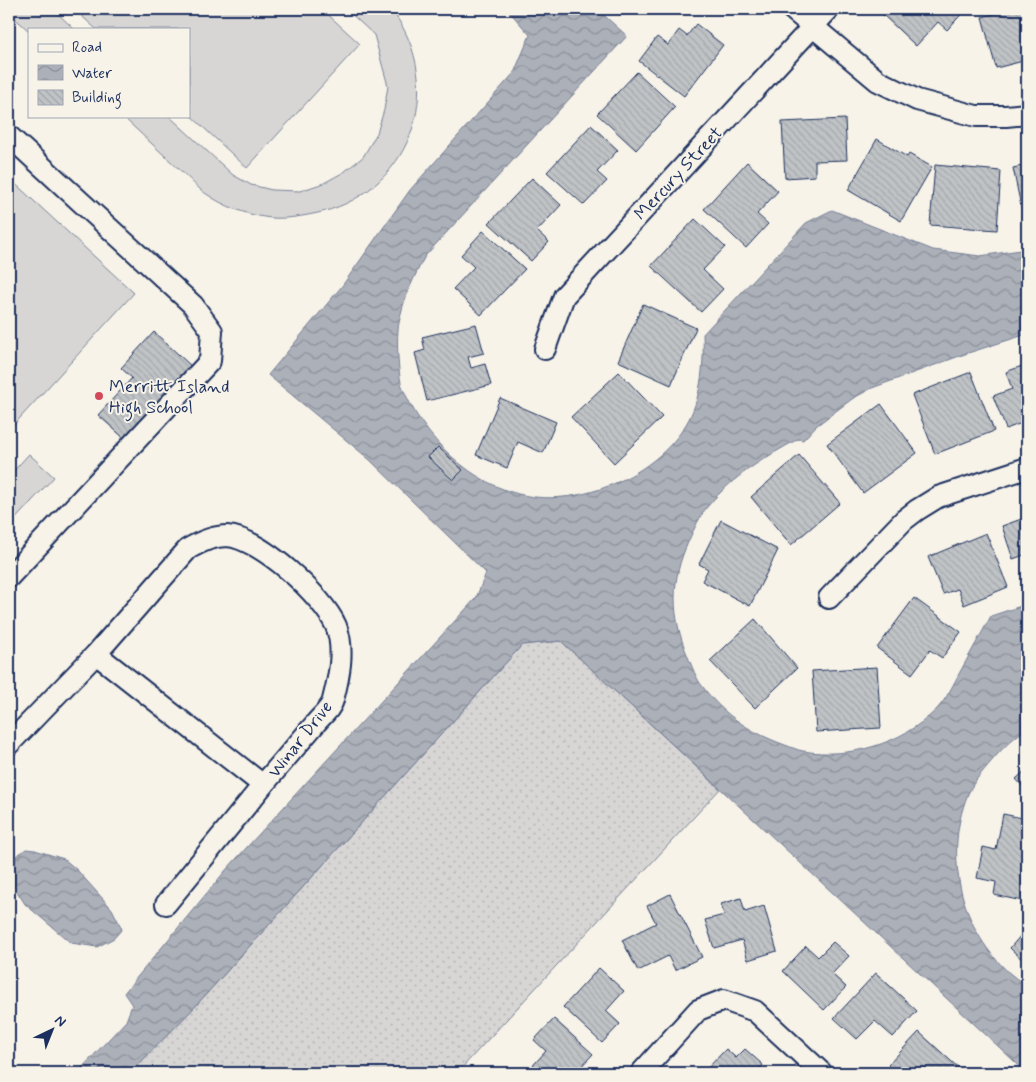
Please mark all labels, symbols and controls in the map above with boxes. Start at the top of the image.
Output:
legend [28,28,190,118]
text: Road [72,38,102,58]
text: Water [72,64,112,84]
text: Building [72,88,122,109]
street label: Mercury Street [629,122,728,226]
place label: Merritt Island High School [109,375,229,422]
marker: Merritt Island High School [93,390,105,402]
street label: Winar Drive [263,696,338,783]
north arrow [28,1004,78,1054]
text: N [51,1011,70,1031]

